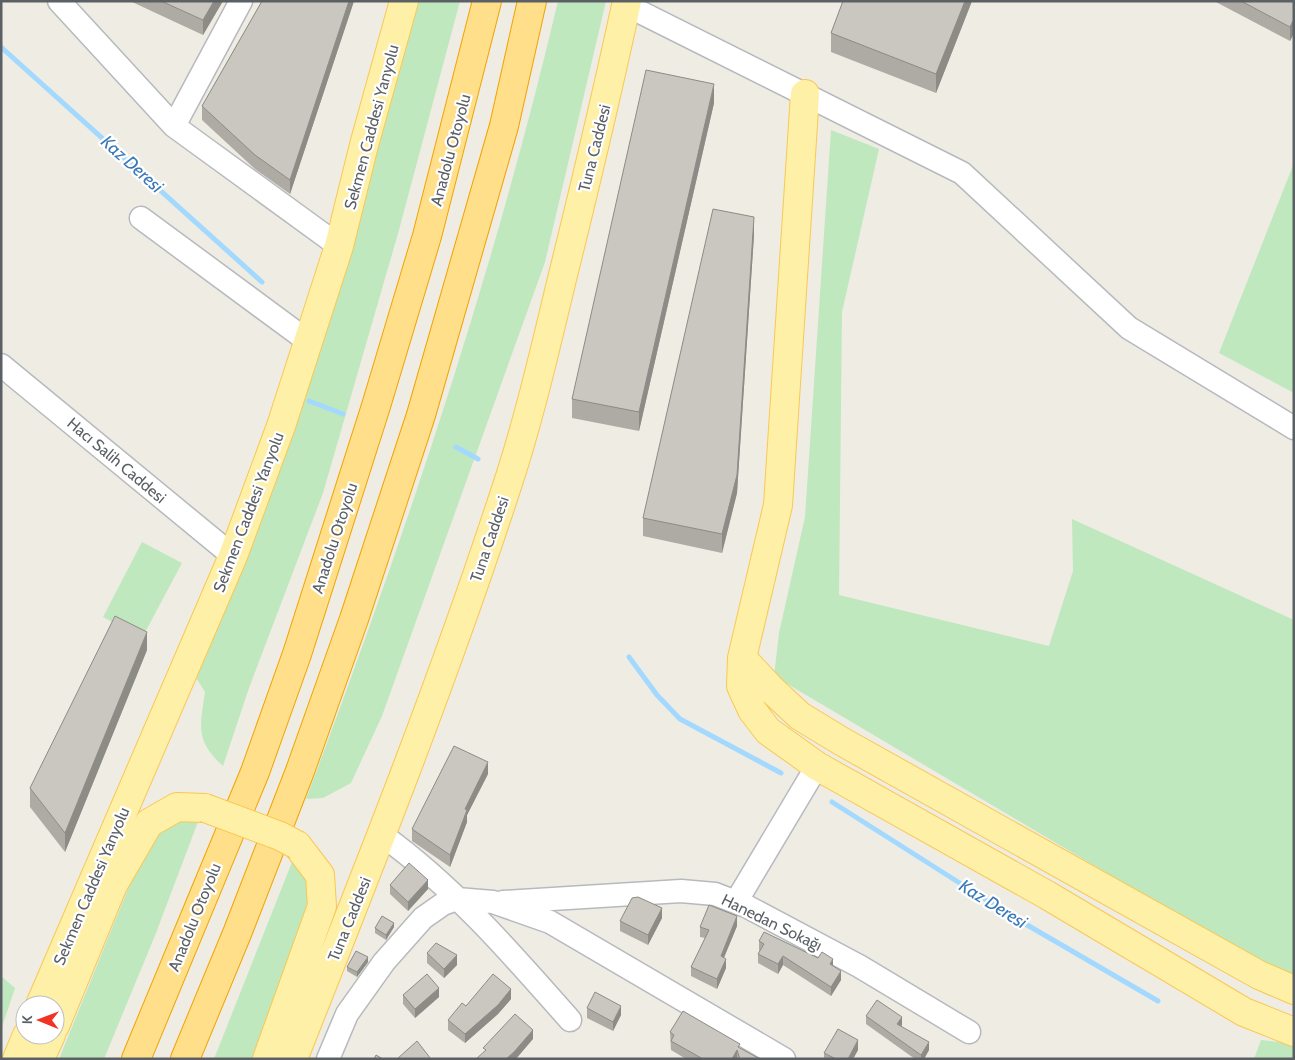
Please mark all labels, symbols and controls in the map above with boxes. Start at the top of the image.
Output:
street label: Sekmen Caddesi Yanyolu [340,43,403,212]
street label: Anadolu Otoyolu [426,92,475,208]
street label: Tuna Caddesi [574,103,614,194]
water label: Kaz Deresi [97,131,168,198]
street label: Hacı Salih Caddesi [63,414,170,507]
street label: Sekmen Caddesi Yanyolu [209,429,288,595]
street label: Anadolu Otoyolu [308,480,361,596]
street label: Tuna Caddesi [466,494,513,584]
street label: Sekmen Caddesi Yanyolu [50,804,133,968]
street label: Anadolu Otoyolu [164,860,225,974]
street label: Tuna Caddesi [324,874,375,964]
water label: Kaz Deresi [955,875,1032,934]
street label: Hanedan Sokağı [718,890,825,955]
north arrow [15,995,65,1045]
text: K [18,1015,36,1024]

